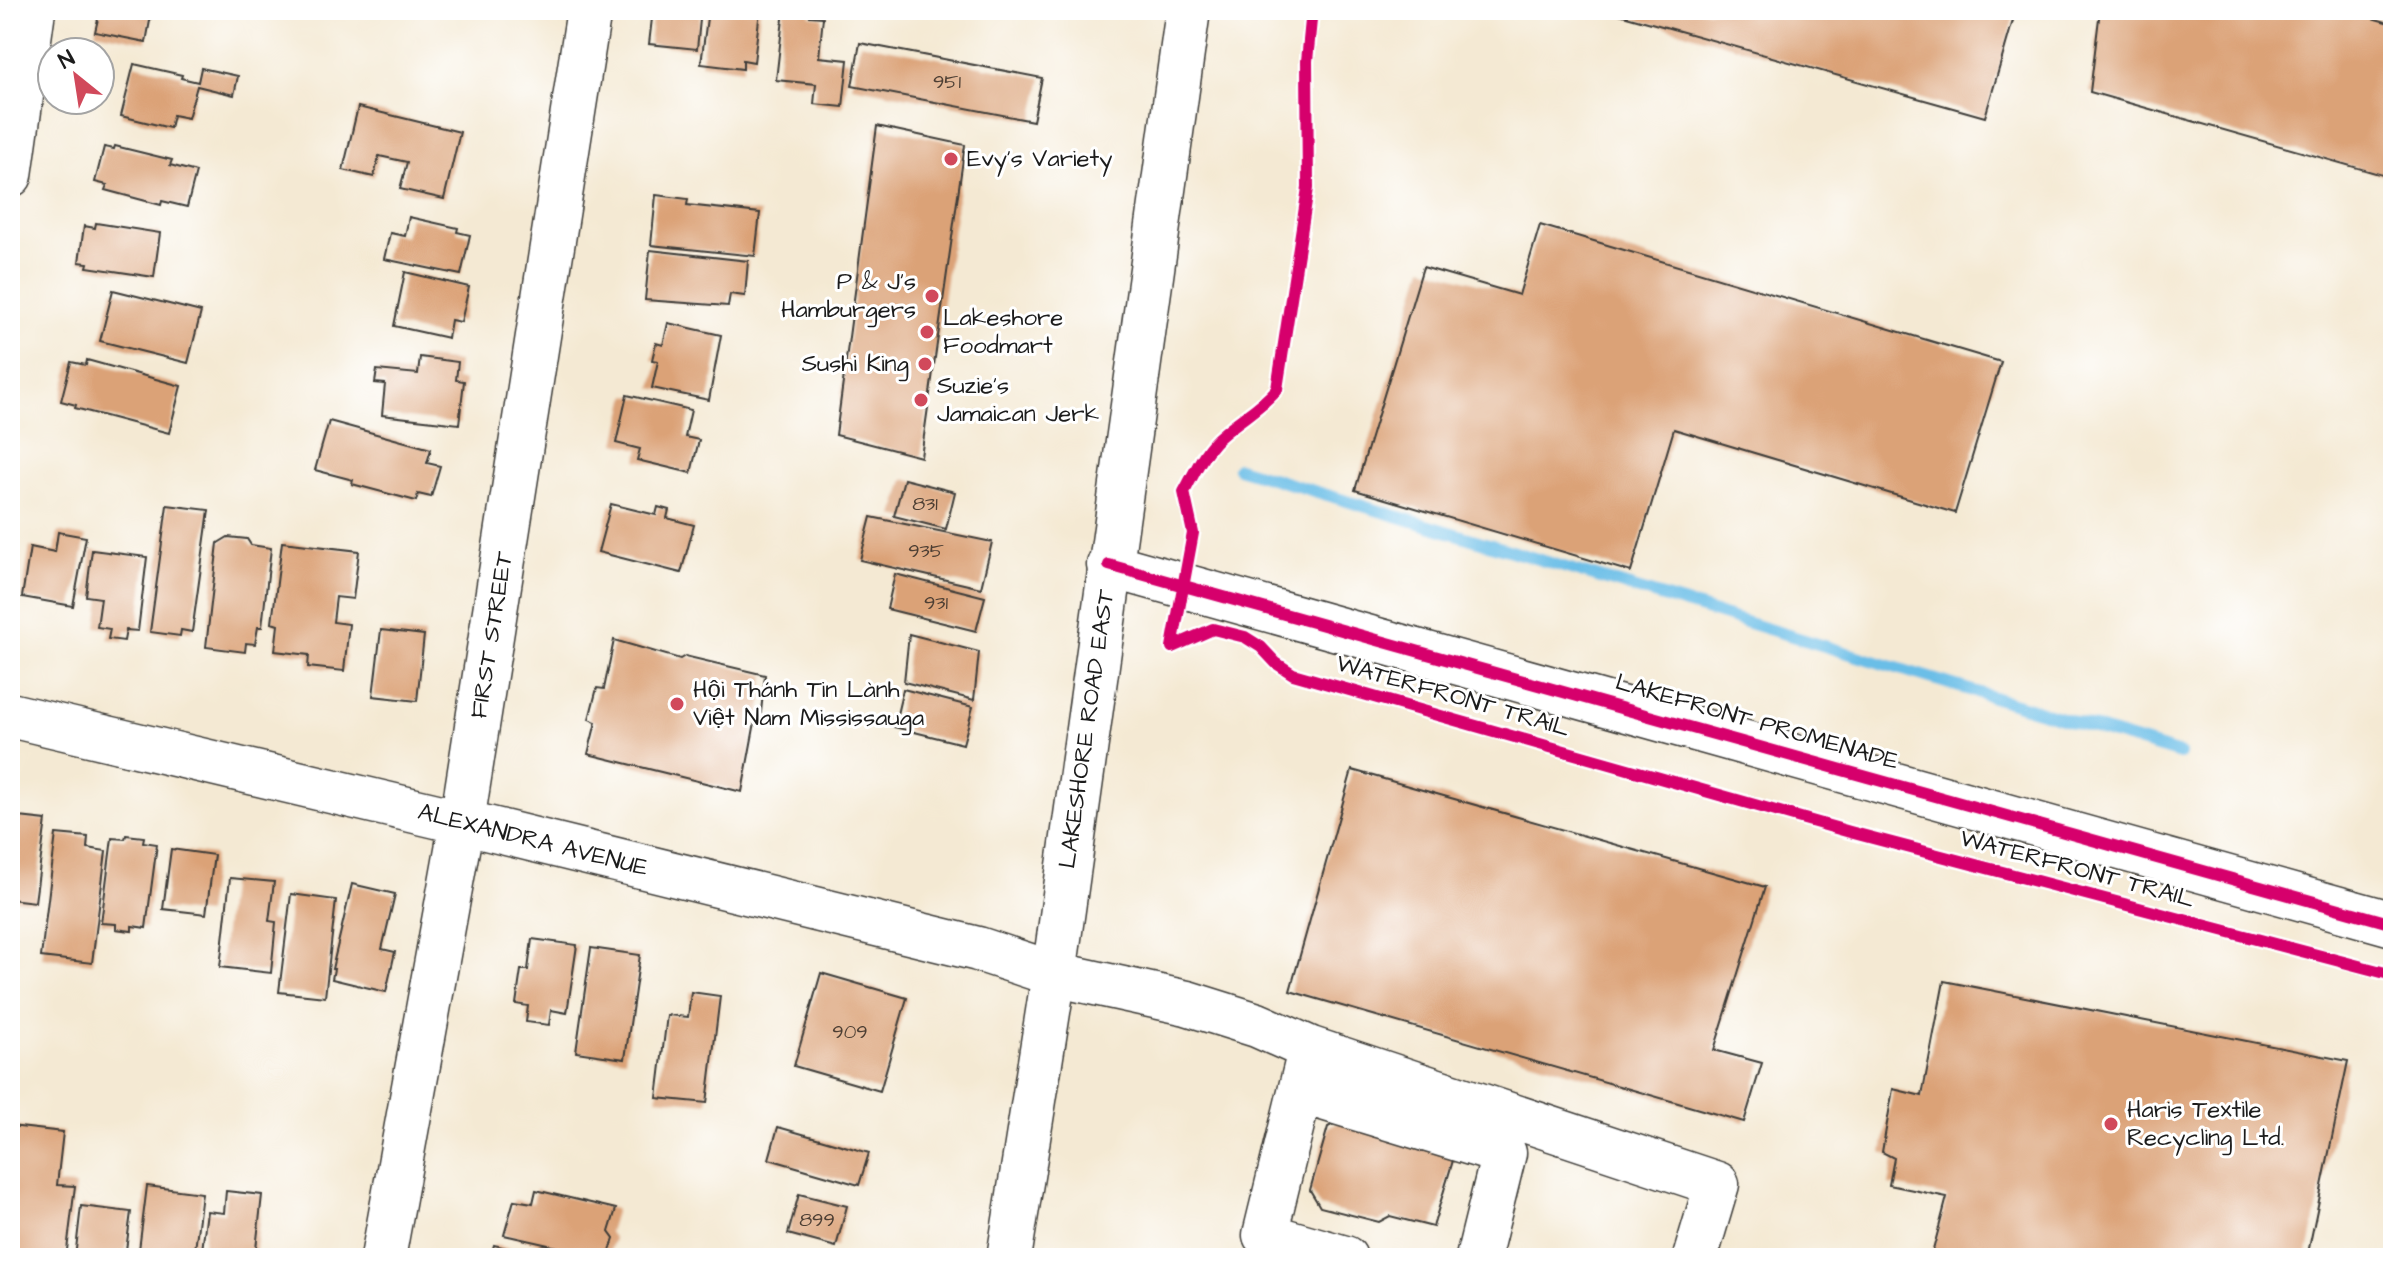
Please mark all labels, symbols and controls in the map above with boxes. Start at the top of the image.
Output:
north arrow [36,36,116,116]
text: N [53,43,81,77]
house number: 951 [933,68,961,96]
place label: Evy's Variety [967,142,1112,177]
marker: Evy's Variety [942,150,960,168]
place label: P & J's Hamburgers [781,265,916,328]
marker: P & J's Hamburgers [923,287,941,305]
place label: Lakeshore Foodmart [943,301,1063,363]
marker: Lakeshore Foodmart [918,323,936,341]
place label: Sushi King [802,347,909,382]
marker: Sushi King [916,355,934,373]
place label: Suzie's Jamaican Jerk [937,369,1099,431]
marker: Suzie's Jamaican Jerk [912,391,930,409]
house number: 831 [912,490,938,518]
house number: 935 [908,537,944,565]
street label: FIRST STREET [462,549,522,721]
street label: LAKESHORE ROAD EAST [1051,587,1123,871]
house number: 931 [924,589,949,617]
street label: WATERFRONT TRAIL [1332,646,1574,746]
street label: LAKEFRONT PROMENADE [1612,665,1902,779]
place label: Hội Thánh Tin Lành Việt Nam Mississauga [693,673,924,736]
marker: Hội Thánh Tin Lành Việt Nam Mississauga [668,695,686,713]
street label: ALEXANDRA AVENUE [414,795,652,885]
street label: WATERFRONT TRAIL [1956,821,2198,917]
house number: 909 [832,1018,868,1046]
place label: Haris Textile Recycling Ltd. [2127,1093,2284,1156]
marker: Haris Textile Recycling Ltd. [2102,1115,2120,1133]
house number: 899 [799,1206,835,1234]

